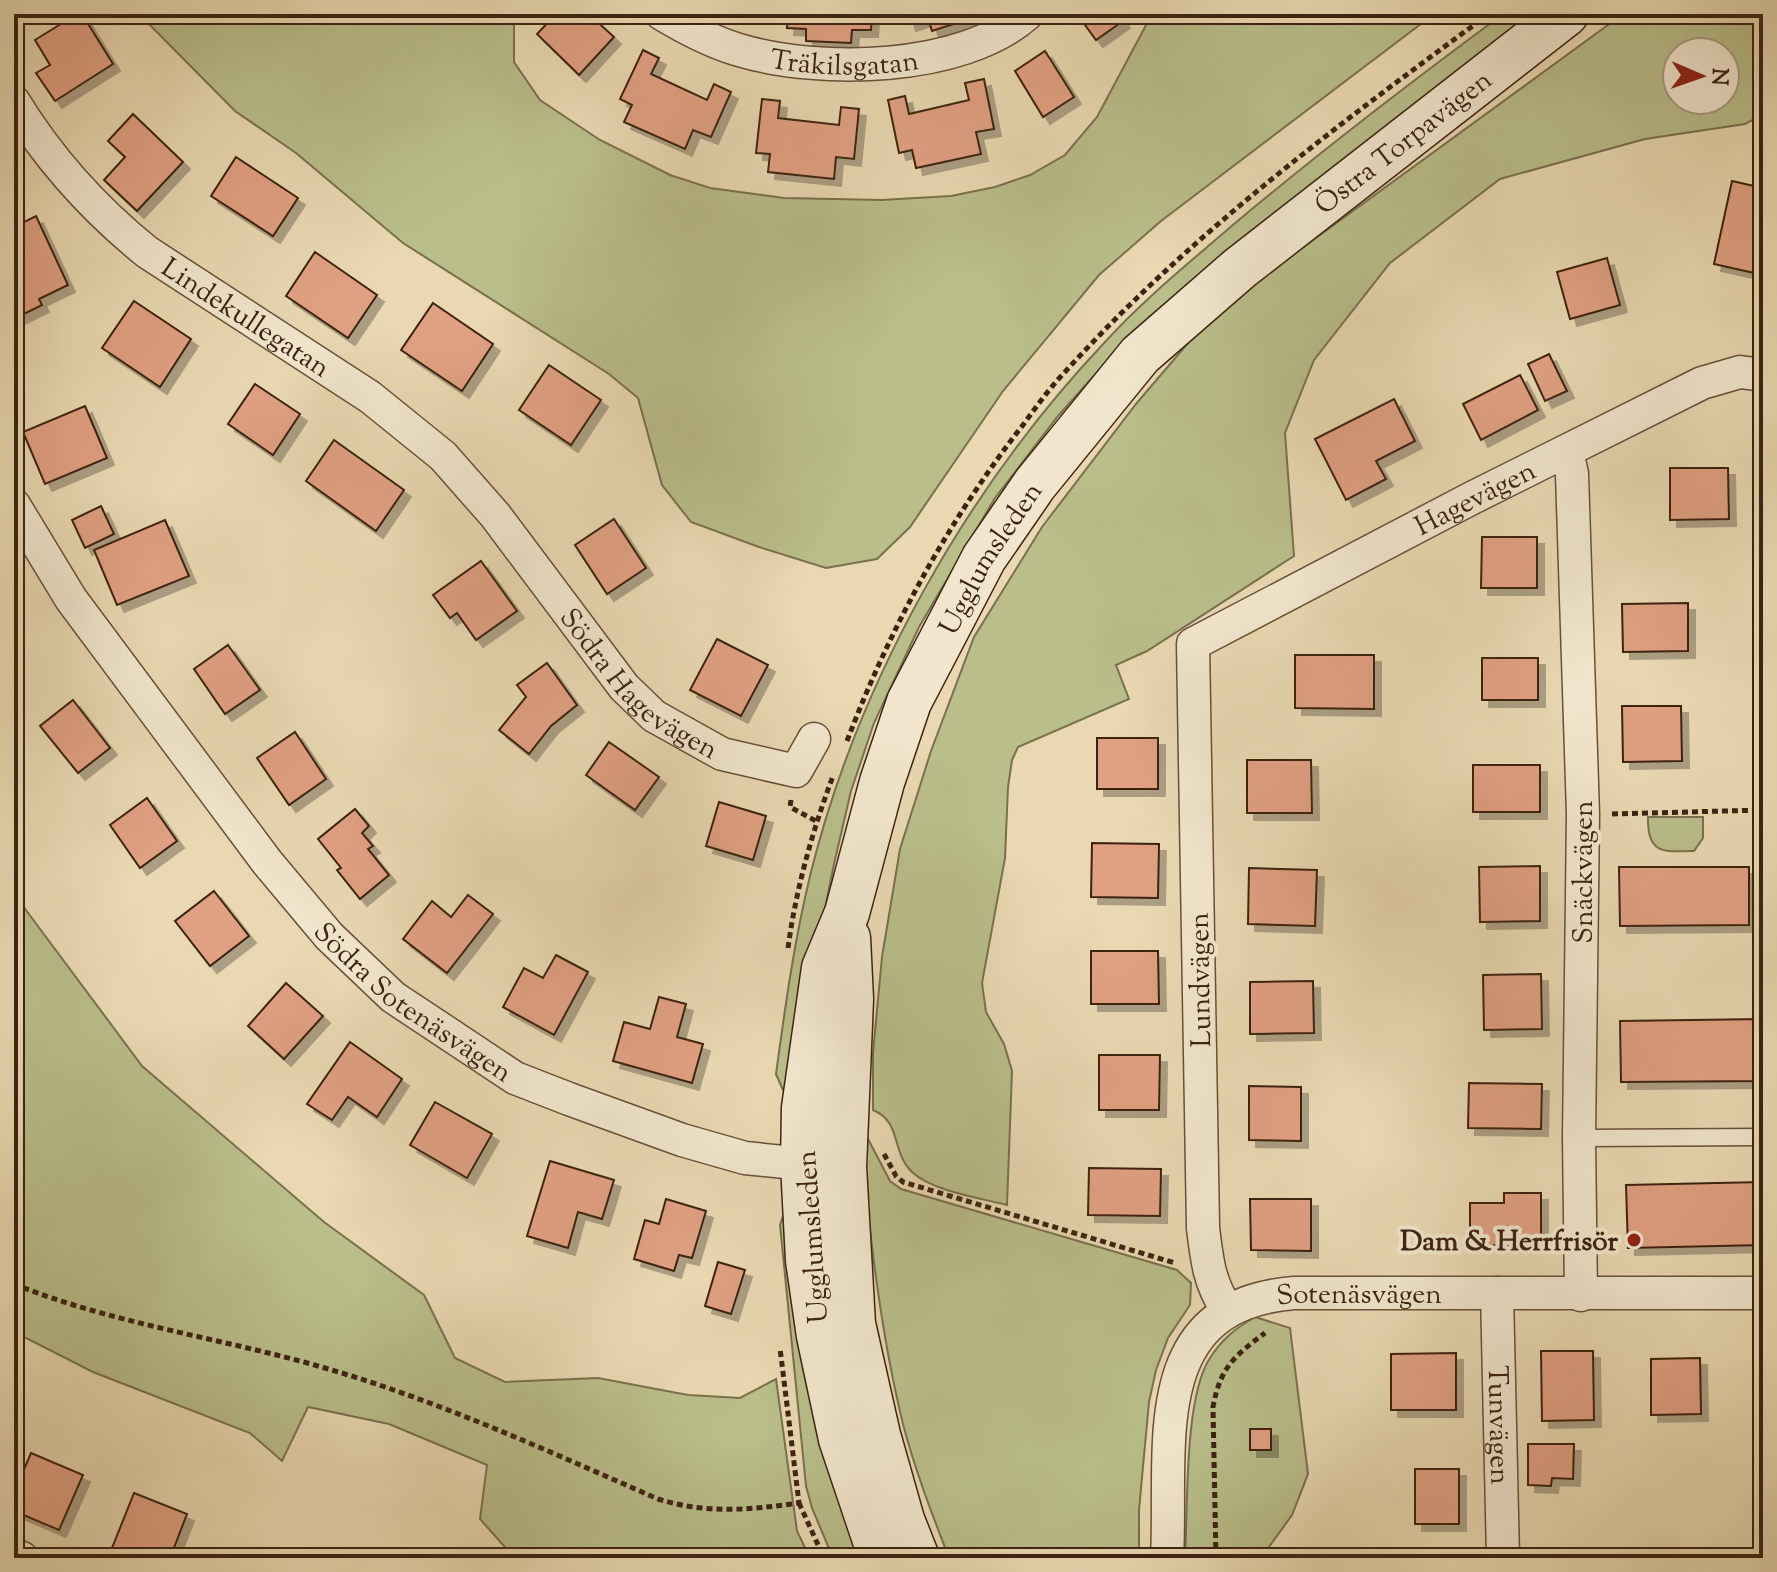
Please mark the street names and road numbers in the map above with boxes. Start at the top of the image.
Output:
street label: Träkilsgatan [767,41,922,87]
street label: Östra Torpavägen [1307,62,1502,226]
street label: Lindekullegatan [152,249,337,389]
street label: Hagevägen [1408,452,1543,548]
street label: Ugglumsleden [930,475,1054,643]
street label: Södra Hagevägen [549,601,725,771]
street label: Snäckvägen [1565,800,1605,944]
street label: Lundvägen [1181,912,1223,1048]
street label: Södra Sotenäsvägen [303,915,519,1094]
street label: Ugglumsleden [788,1149,840,1325]
street label: Sotenäsvägen [1274,1276,1442,1318]
street label: Tunvägen [1476,1365,1518,1485]

